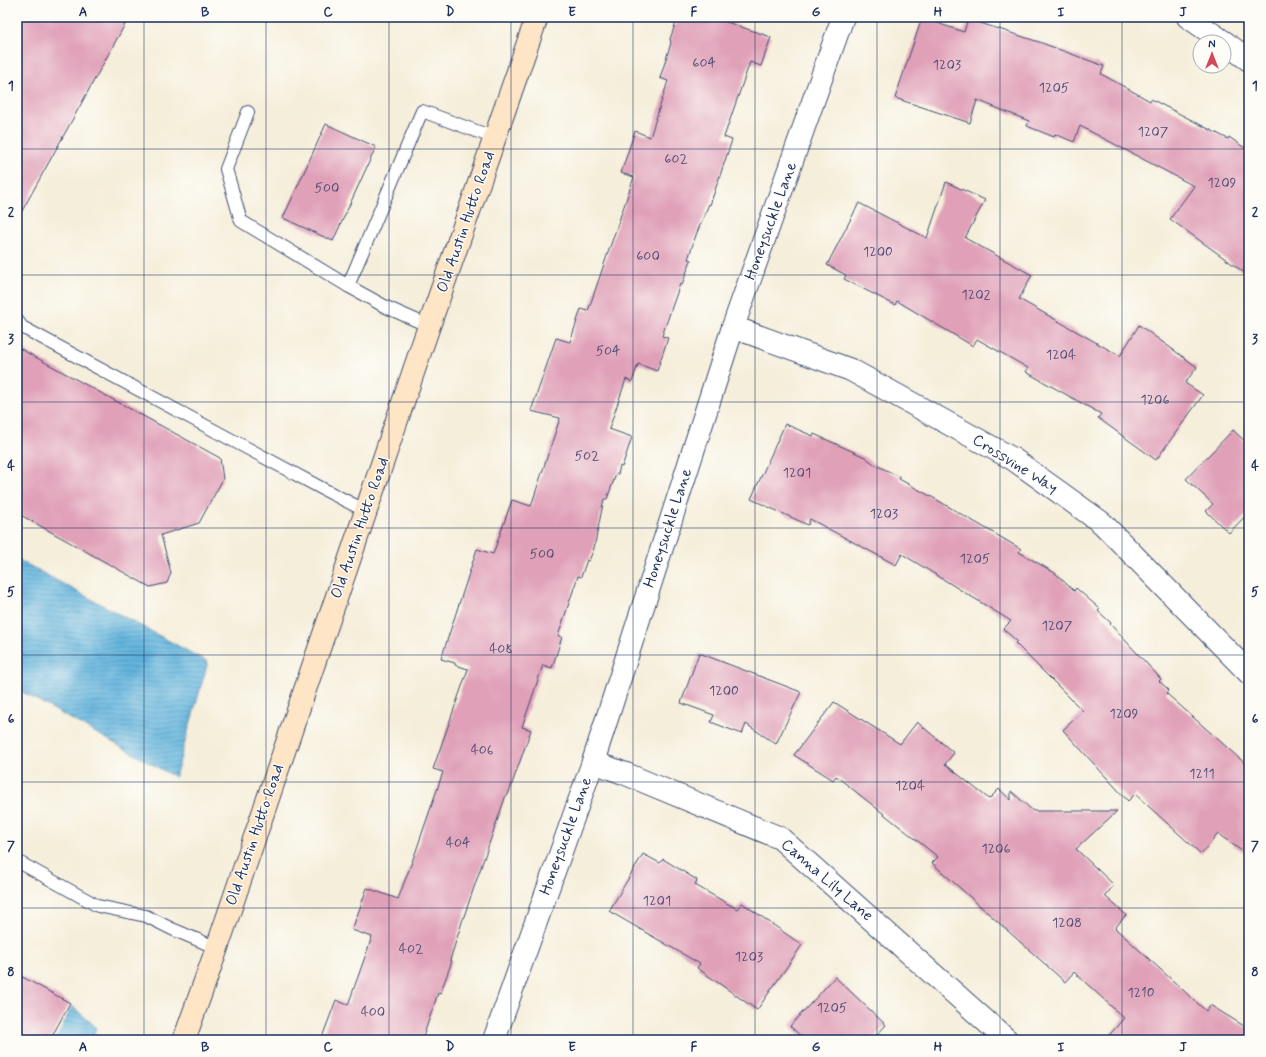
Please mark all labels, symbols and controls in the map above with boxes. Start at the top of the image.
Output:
text: A [79,4,87,21]
text: B [201,4,210,21]
text: C [323,4,333,21]
text: D [446,4,455,21]
text: E [568,4,576,21]
text: F [691,4,698,21]
text: G [812,4,821,21]
text: H [934,4,943,21]
text: I [1058,4,1065,21]
text: J [1179,4,1187,21]
north arrow [1192,34,1232,74]
text: N [1208,38,1216,52]
house number: 604 [692,54,716,72]
house number: 1203 [933,56,961,74]
text: 1 [8,78,14,95]
text: 1 [1252,78,1258,95]
house number: 1205 [1039,79,1069,97]
house number: 1207 [1138,123,1169,141]
street label: Old Austin Hutto Road [432,148,500,296]
house number: 602 [664,150,688,168]
street label: Honeysuckle Lane [740,159,802,283]
house number: 1209 [1208,174,1237,192]
house number: 500 [315,179,339,197]
text: 2 [8,204,15,221]
text: 2 [1252,204,1259,221]
house number: 1200 [863,243,893,261]
house number: 600 [636,247,660,265]
house number: 1202 [962,286,991,304]
text: 3 [8,331,14,348]
text: 3 [1252,331,1258,348]
house number: 504 [596,342,620,360]
house number: 1204 [1046,346,1076,364]
house number: 1206 [1140,391,1170,409]
street label: Crossvine Way [968,429,1062,499]
house number: 502 [575,447,599,465]
street label: Old Austin Hutto Road [326,454,394,602]
text: 4 [7,458,15,475]
text: 4 [1251,458,1259,475]
house number: 1201 [783,464,811,482]
street label: Honeysuckle Lane [639,465,697,590]
house number: 1203 [870,505,898,523]
house number: 500 [530,545,554,563]
house number: 1205 [960,550,990,568]
text: 5 [7,584,15,601]
text: 5 [1251,584,1259,601]
house number: 1207 [1042,617,1073,635]
house number: 408 [489,640,513,658]
house number: 1200 [709,682,739,700]
house number: 1209 [1110,705,1139,723]
text: 6 [8,711,15,728]
text: 6 [1252,711,1259,728]
house number: 406 [471,741,493,759]
street label: Old Austin Hutto Road [221,761,289,909]
house number: 1211 [1189,765,1215,783]
street label: Honeysuckle Lane [535,774,597,898]
house number: 1204 [895,777,925,795]
house number: 404 [446,834,470,852]
street label: Canna Lily Lane [776,834,878,926]
text: 7 [7,838,15,855]
text: 7 [1251,838,1259,855]
house number: 1206 [981,840,1011,858]
house number: 1201 [643,892,671,910]
house number: 1208 [1052,914,1082,932]
house number: 402 [399,940,423,958]
house number: 1203 [735,948,763,966]
text: 8 [7,964,15,981]
text: 8 [1251,964,1259,981]
house number: 1210 [1128,984,1155,1002]
house number: 1205 [817,999,847,1017]
house number: 400 [361,1003,385,1021]
text: A [79,1039,87,1056]
text: B [201,1039,210,1056]
text: C [323,1039,333,1056]
text: D [446,1039,455,1056]
text: E [568,1039,576,1056]
text: F [691,1039,698,1056]
text: G [812,1039,821,1056]
text: H [934,1039,943,1056]
text: I [1058,1039,1065,1056]
text: J [1179,1039,1187,1056]

